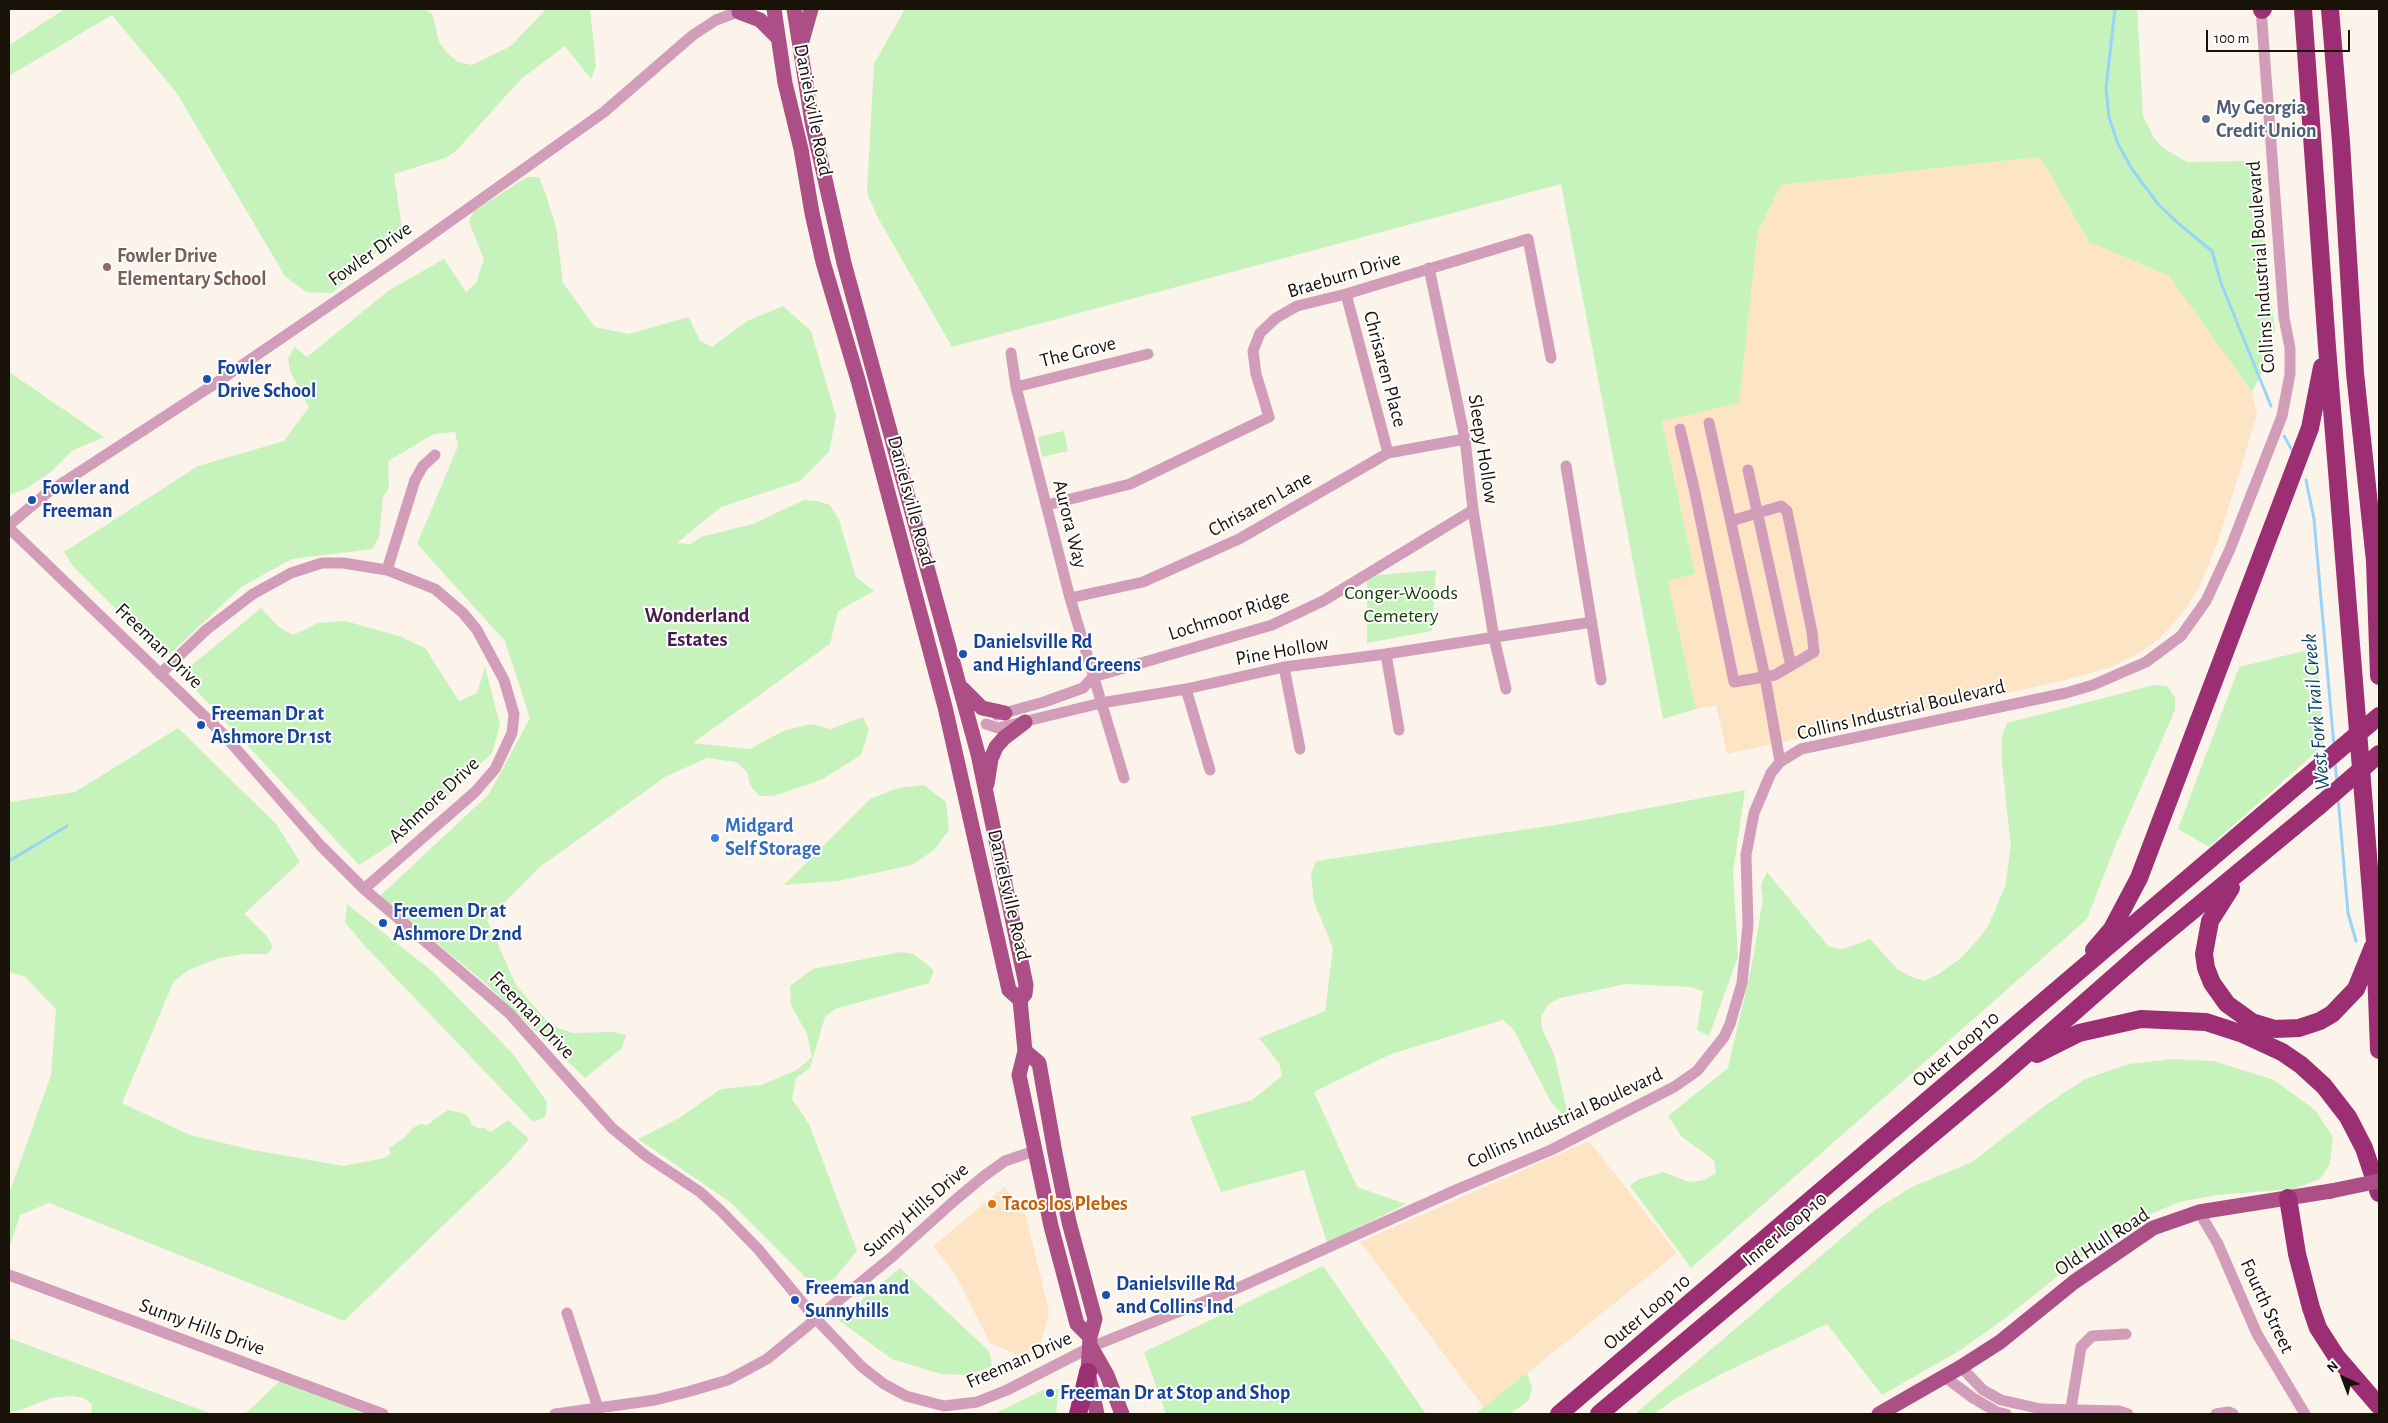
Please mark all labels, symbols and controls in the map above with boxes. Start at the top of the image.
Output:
scale bar [2208,20,2352,52]
text: 100 m [2214,31,2249,46]
street label: Danielsville Road [788,42,838,178]
place label: My Georgia Credit Union [2216,96,2317,143]
marker: My Georgia Credit Union [2200,113,2212,125]
street label: Collins Industrial Boulevard [2242,160,2280,374]
street label: Fowler Drive [324,216,416,292]
place label: Fowler Drive Elementary School [117,244,266,291]
street label: Braeburn Drive [1284,246,1404,304]
marker: Fowler Drive Elementary School [101,261,113,273]
street label: Chrisaren Place [1358,308,1412,430]
street label: The Grove [1037,331,1119,373]
place label: Fowler Drive School [217,356,316,403]
marker: Fowler Drive School [201,373,213,385]
street label: Sleepy Hollow [1463,393,1503,505]
street label: Danielsville Road [882,433,940,569]
street label: Chrisaren Lane [1204,466,1316,542]
place label: Fowler and Freeman [42,476,129,523]
street label: Aurora Way [1047,477,1093,571]
marker: Fowler and Freeman [26,494,38,506]
park label: Conger-Woods Cemetery [1344,581,1458,628]
street label: Lochmoor Ridge [1165,584,1293,646]
street label: Freeman Drive [110,598,208,694]
district label: Wonderland Estates [644,603,750,653]
place label: Danielsville Rd and Highland Greens [973,630,1141,677]
street label: Pine Hollow [1234,631,1330,671]
water label: West Fork Trail Creek [2297,633,2335,791]
marker: Danielsville Rd and Highland Greens [957,648,969,660]
street label: Collins Industrial Boulevard [1795,674,2007,746]
place label: Freeman Dr at Ashmore Dr 1st [211,702,331,749]
marker: Freeman Dr at Ashmore Dr 1st [195,719,207,731]
street label: Ashmore Drive [384,752,484,848]
place label: Midgard Self Storage [725,814,821,861]
street label: Danielsville Road [982,827,1036,963]
marker: Midgard Self Storage [709,832,721,844]
place label: Freemen Dr at Ashmore Dr 2nd [393,899,522,946]
marker: Freemen Dr at Ashmore Dr 2nd [377,917,389,929]
street label: Freeman Drive [484,966,580,1064]
street label: Outer Loop 10 [1907,1006,2005,1092]
street label: Collins Industrial Boulevard [1463,1062,1667,1174]
street label: Sunny Hills Drive [858,1158,974,1262]
street label: Inner Loop 10 [1738,1187,1832,1271]
place label: Tacos los Plebes [1002,1192,1128,1216]
marker: Tacos los Plebes [986,1198,998,1210]
street label: Old Hull Road [2050,1203,2154,1281]
street label: Fourth Street [2235,1255,2299,1357]
street label: Outer Loop 10 [1598,1269,1696,1355]
place label: Danielsville Rd and Collins Ind [1116,1272,1235,1319]
place label: Freeman and Sunnyhills [805,1276,909,1323]
marker: Danielsville Rd and Collins Ind [1100,1289,1112,1301]
street label: Sunny Hills Drive [136,1293,268,1361]
marker: Freeman and Sunnyhills [789,1294,801,1306]
street label: Freeman Drive [962,1326,1076,1394]
north arrow [2318,1353,2368,1403]
text: N [2324,1359,2341,1375]
place label: Freeman Dr at Stop and Shop [1060,1381,1290,1405]
marker: Freeman Dr at Stop and Shop [1044,1387,1056,1399]

